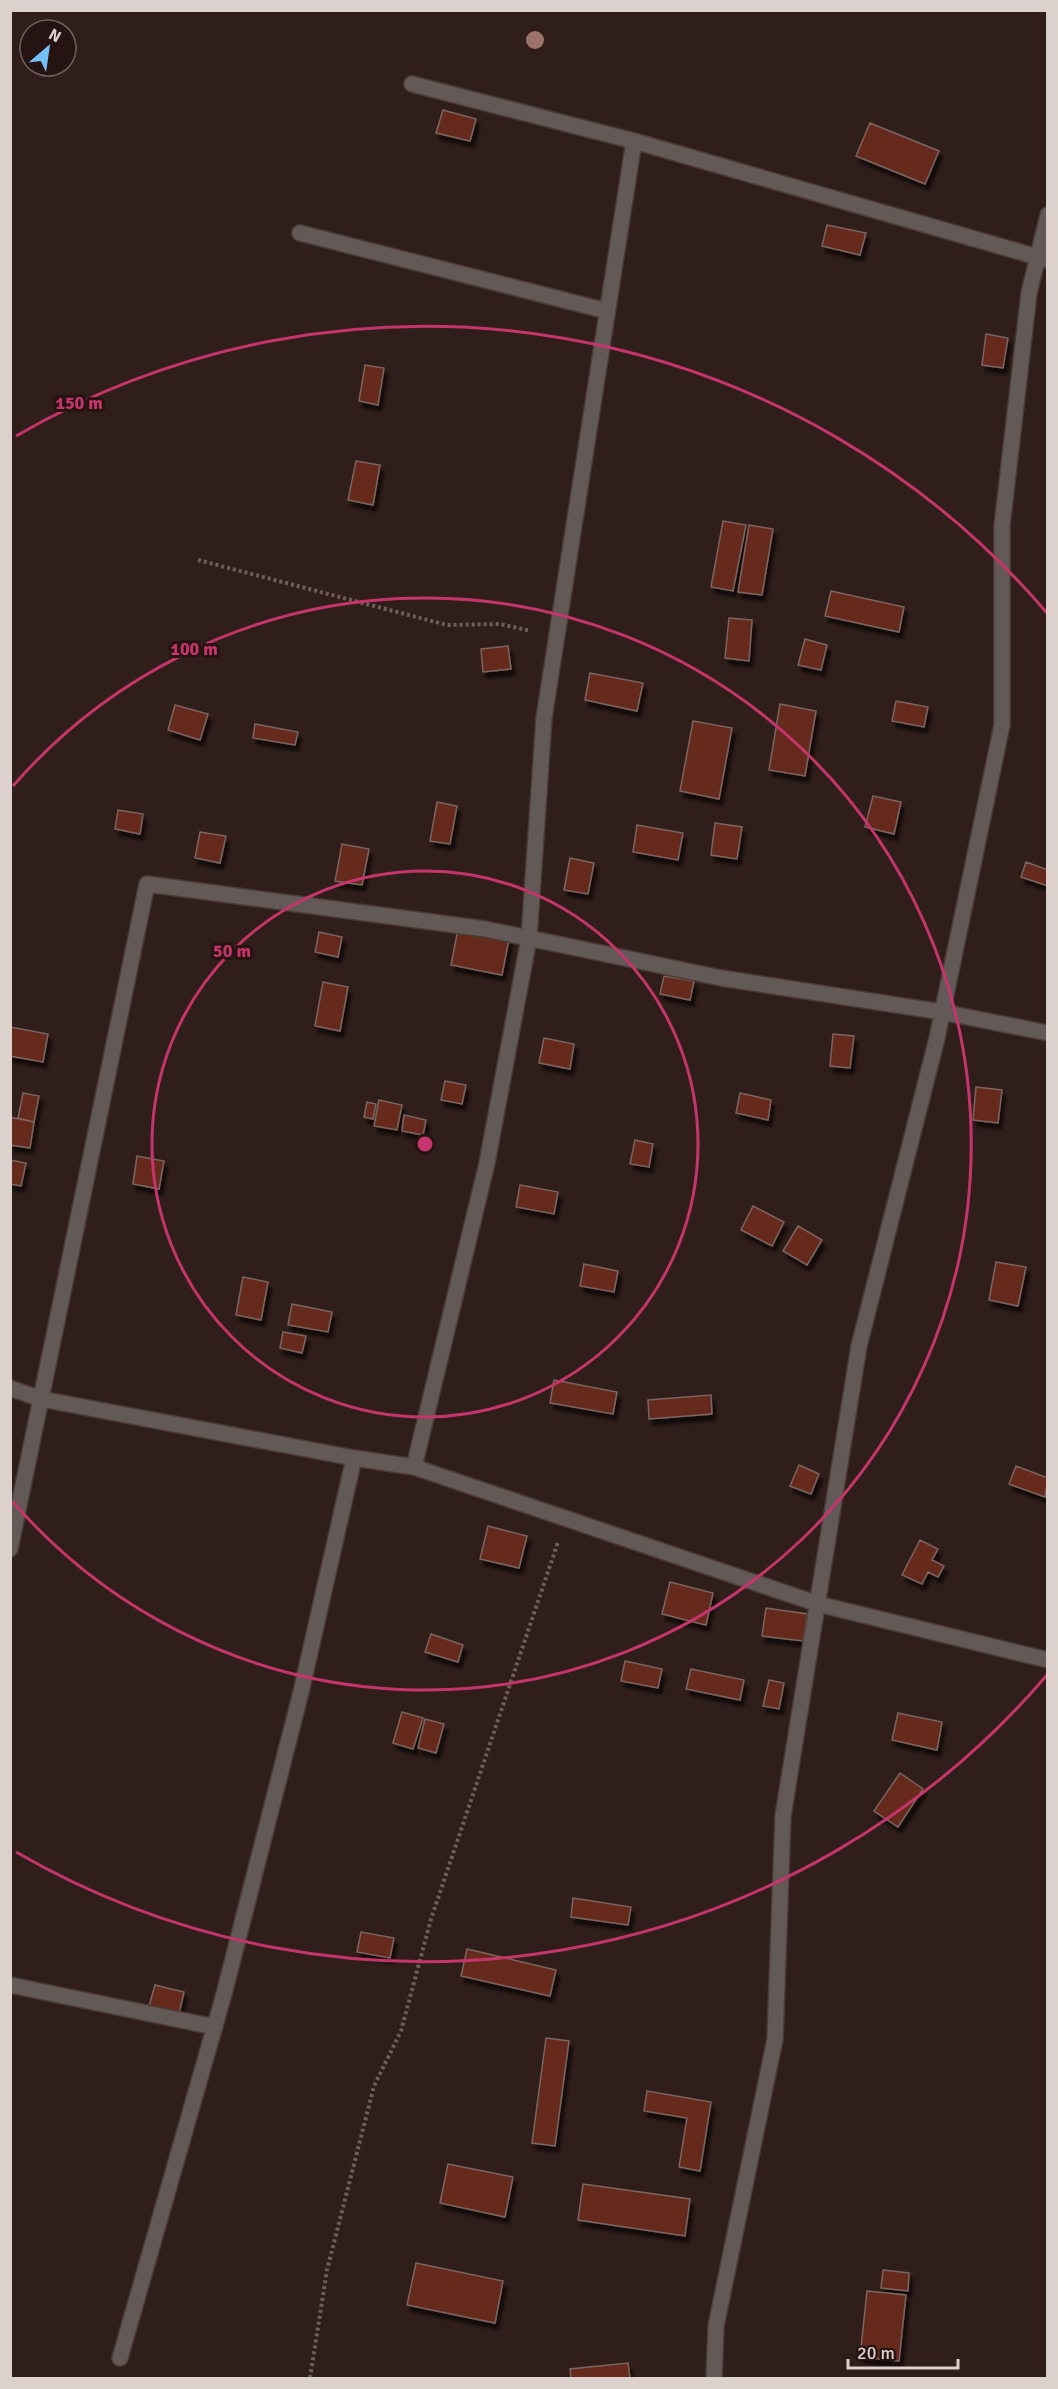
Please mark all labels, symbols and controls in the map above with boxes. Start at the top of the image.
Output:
north arrow [18,18,78,78]
text: N [45,24,65,47]
text: 150 m [55,392,103,414]
text: 100 m [170,638,218,660]
text: 50 m [213,940,251,962]
centre of rings [415,1134,435,1154]
scale bar [848,2332,958,2370]
text: 20 m [857,2342,895,2364]

